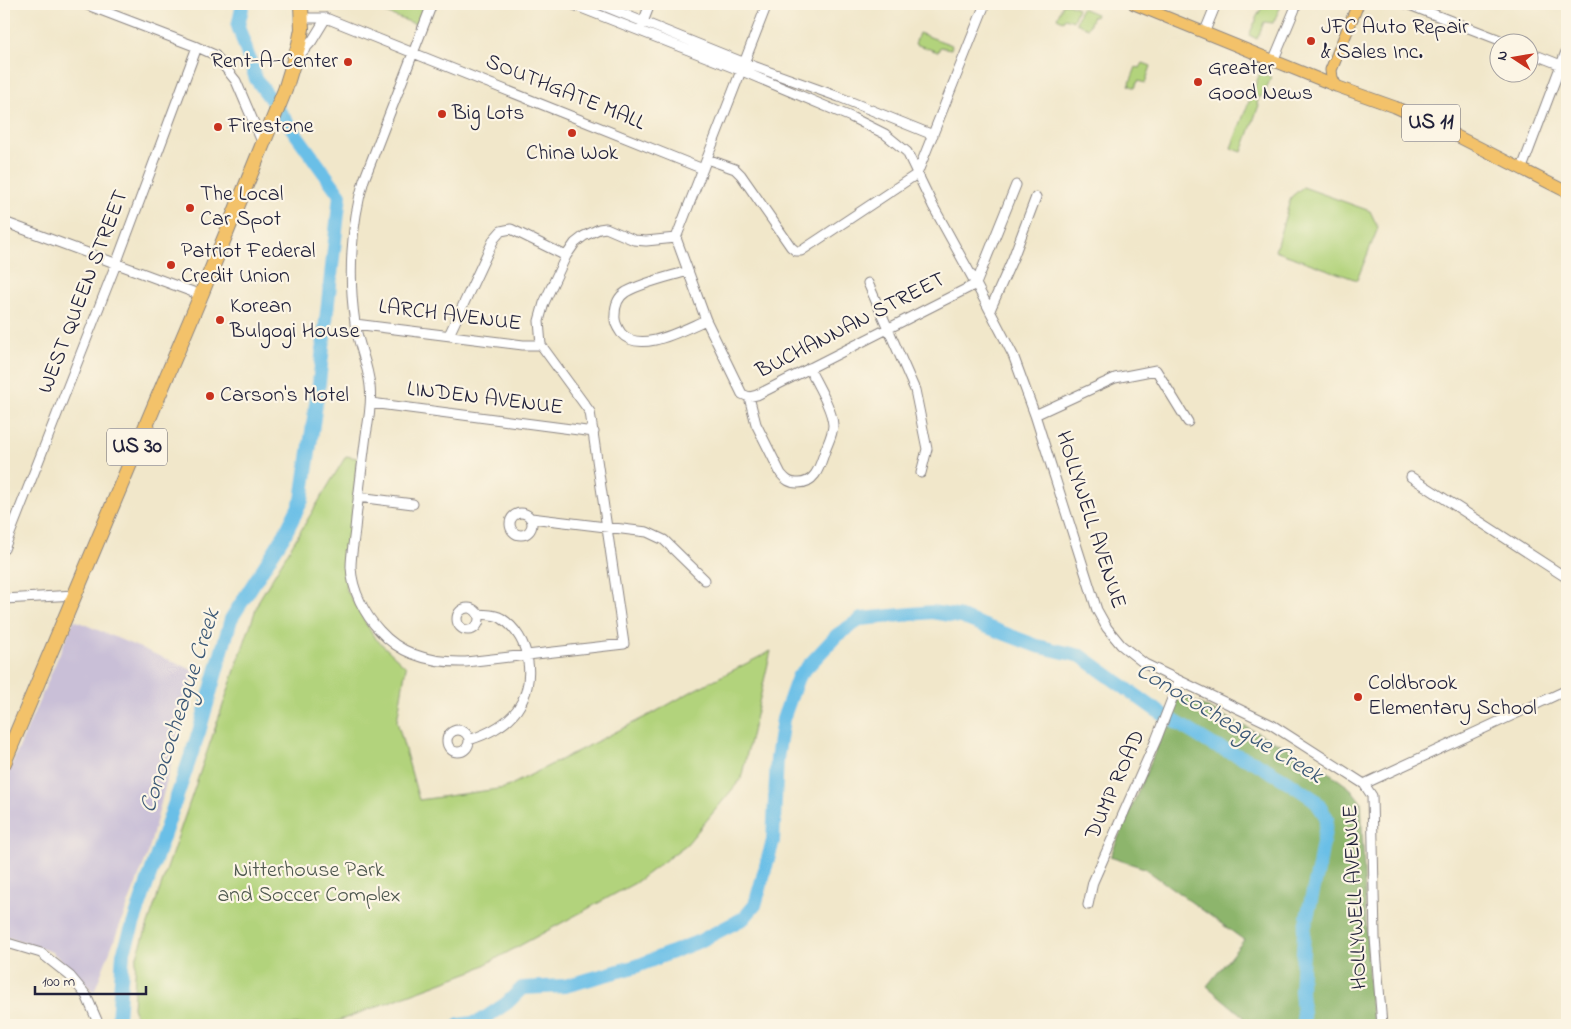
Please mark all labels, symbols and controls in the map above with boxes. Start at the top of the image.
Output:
place label: JFC Auto Repair & Sales Inc. [1321,12,1469,69]
north arrow [1488,32,1538,82]
marker: JFC Auto Repair & Sales Inc. [1305,35,1317,47]
place label: Rent-A-Center [211,46,338,78]
street label: SOUTHGATE MALL [480,46,651,140]
text: N [1491,49,1514,62]
place label: Greater Good News [1208,53,1313,110]
marker: Rent-A-Center [342,56,354,68]
marker: Greater Good News [1192,76,1204,88]
place label: Big Lots [451,98,524,131]
road number: US 11 [1402,105,1460,142]
marker: Big Lots [436,108,448,120]
place label: Firestone [227,111,314,143]
marker: Firestone [212,121,224,133]
marker: China Wok [566,127,578,139]
place label: China Wok [526,138,618,170]
place label: The Local Car Spot [200,179,283,236]
street label: WEST QUEEN STREET [30,185,138,398]
marker: The Local Car Spot [184,202,196,214]
place label: Patriot Federal Credit Union [181,236,316,293]
marker: Patriot Federal Credit Union [165,259,177,271]
street label: BUCHANNAN STREET [750,264,952,388]
place label: Korean Bulgogi House [229,291,360,349]
street label: LARCH AVENUE [377,291,523,341]
marker: Korean Bulgogi House [214,314,226,326]
street label: LINDEN AVENUE [405,374,565,424]
place label: Carson's Motel [220,380,349,412]
marker: Carson's Motel [204,390,216,402]
street label: HOLLYWELL AVENUE [1046,427,1134,613]
road number: US 30 [107,428,167,466]
water label: Conococheague Creek [131,603,231,818]
water label: Conococheague Creek [1129,654,1330,795]
place label: Coldbrook Elementary School [1368,668,1537,726]
marker: Coldbrook Elementary School [1352,691,1364,703]
street label: DUMP ROAD [1077,725,1154,846]
street label: HOLLYWELL AVENUE [1335,804,1377,990]
park label: Nitterhouse Park and Soccer Complex [217,855,401,912]
scale bar [35,964,146,996]
text: 100 m [42,971,75,993]

